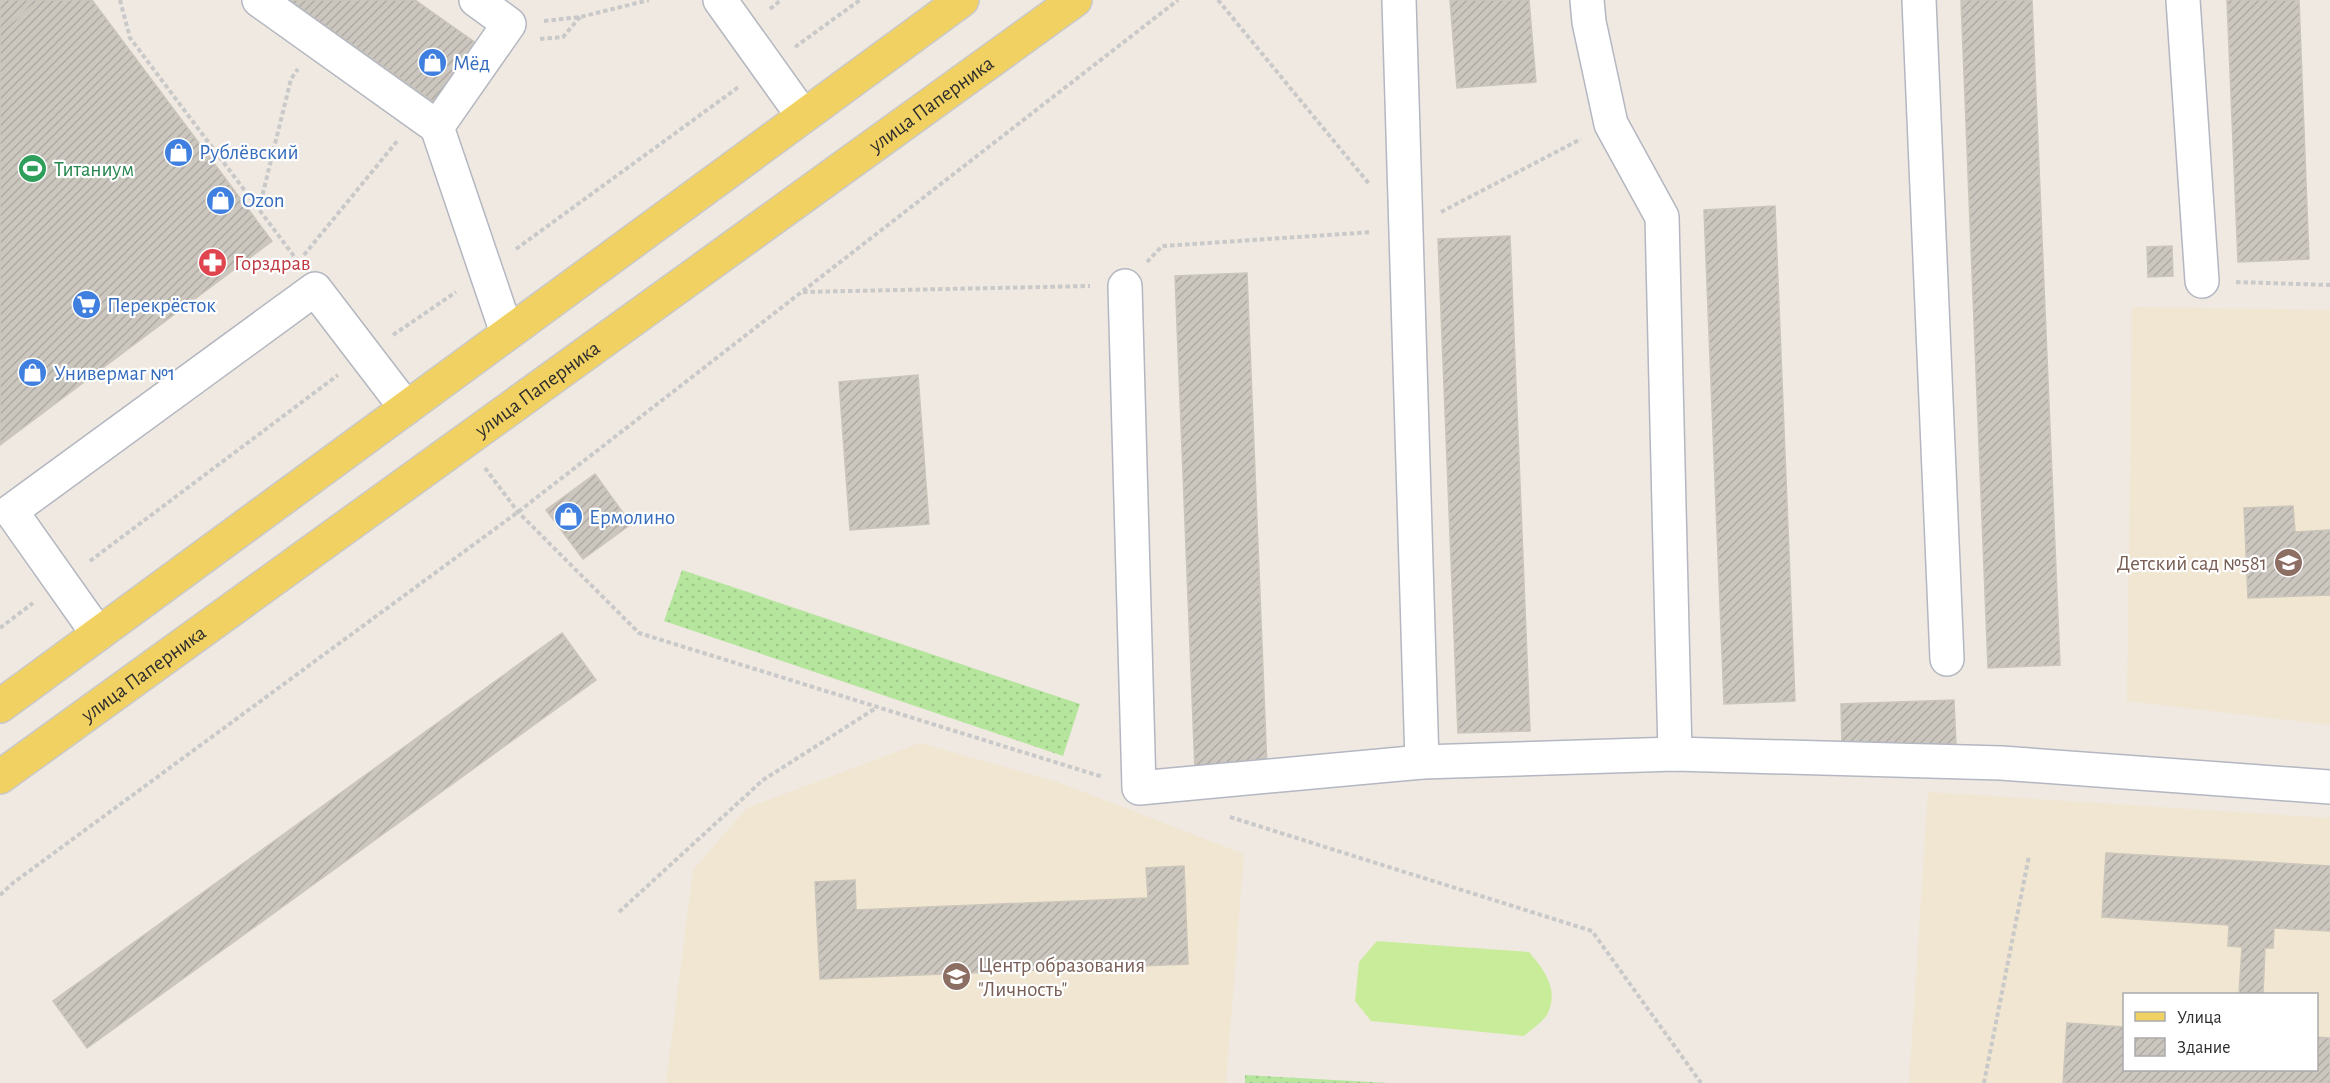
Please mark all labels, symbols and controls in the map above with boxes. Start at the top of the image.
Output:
shop icon: Мёд [416,47,448,79]
street label: улица Паперника [864,52,998,156]
place label: Мёд [453,53,490,74]
shop icon: Рублёвский [162,136,194,168]
place label: Рублёвский [199,142,299,163]
sports icon: Титаниум [17,153,49,185]
place label: Титаниум [54,159,134,180]
shop icon: Ozon [205,184,237,216]
place label: Ozon [242,190,285,211]
pharmacy icon: Горздрав [197,247,229,279]
place label: Горздрав [234,253,311,274]
supermarket icon: Перекрёсток [70,289,102,321]
place label: Перекрёсток [107,295,216,316]
street label: улица Паперника [470,336,604,441]
shop icon: Универмаг №1 [17,357,49,389]
place label: Универмаг №1 [54,363,175,384]
shop icon: Ермолино [552,501,584,533]
place label: Ермолино [589,507,675,528]
school or university icon: Детский сад №581 [2272,547,2304,579]
place label: Детский сад №581 [2117,553,2267,574]
street label: улица Паперника [76,621,210,726]
place label: Центр образования "Личность" [978,955,1145,1000]
school or university icon: Центр образования "Личность" [941,961,973,993]
legend [2123,993,2318,1071]
text: Улица [2177,1009,2222,1027]
text: Здание [2177,1039,2231,1057]

